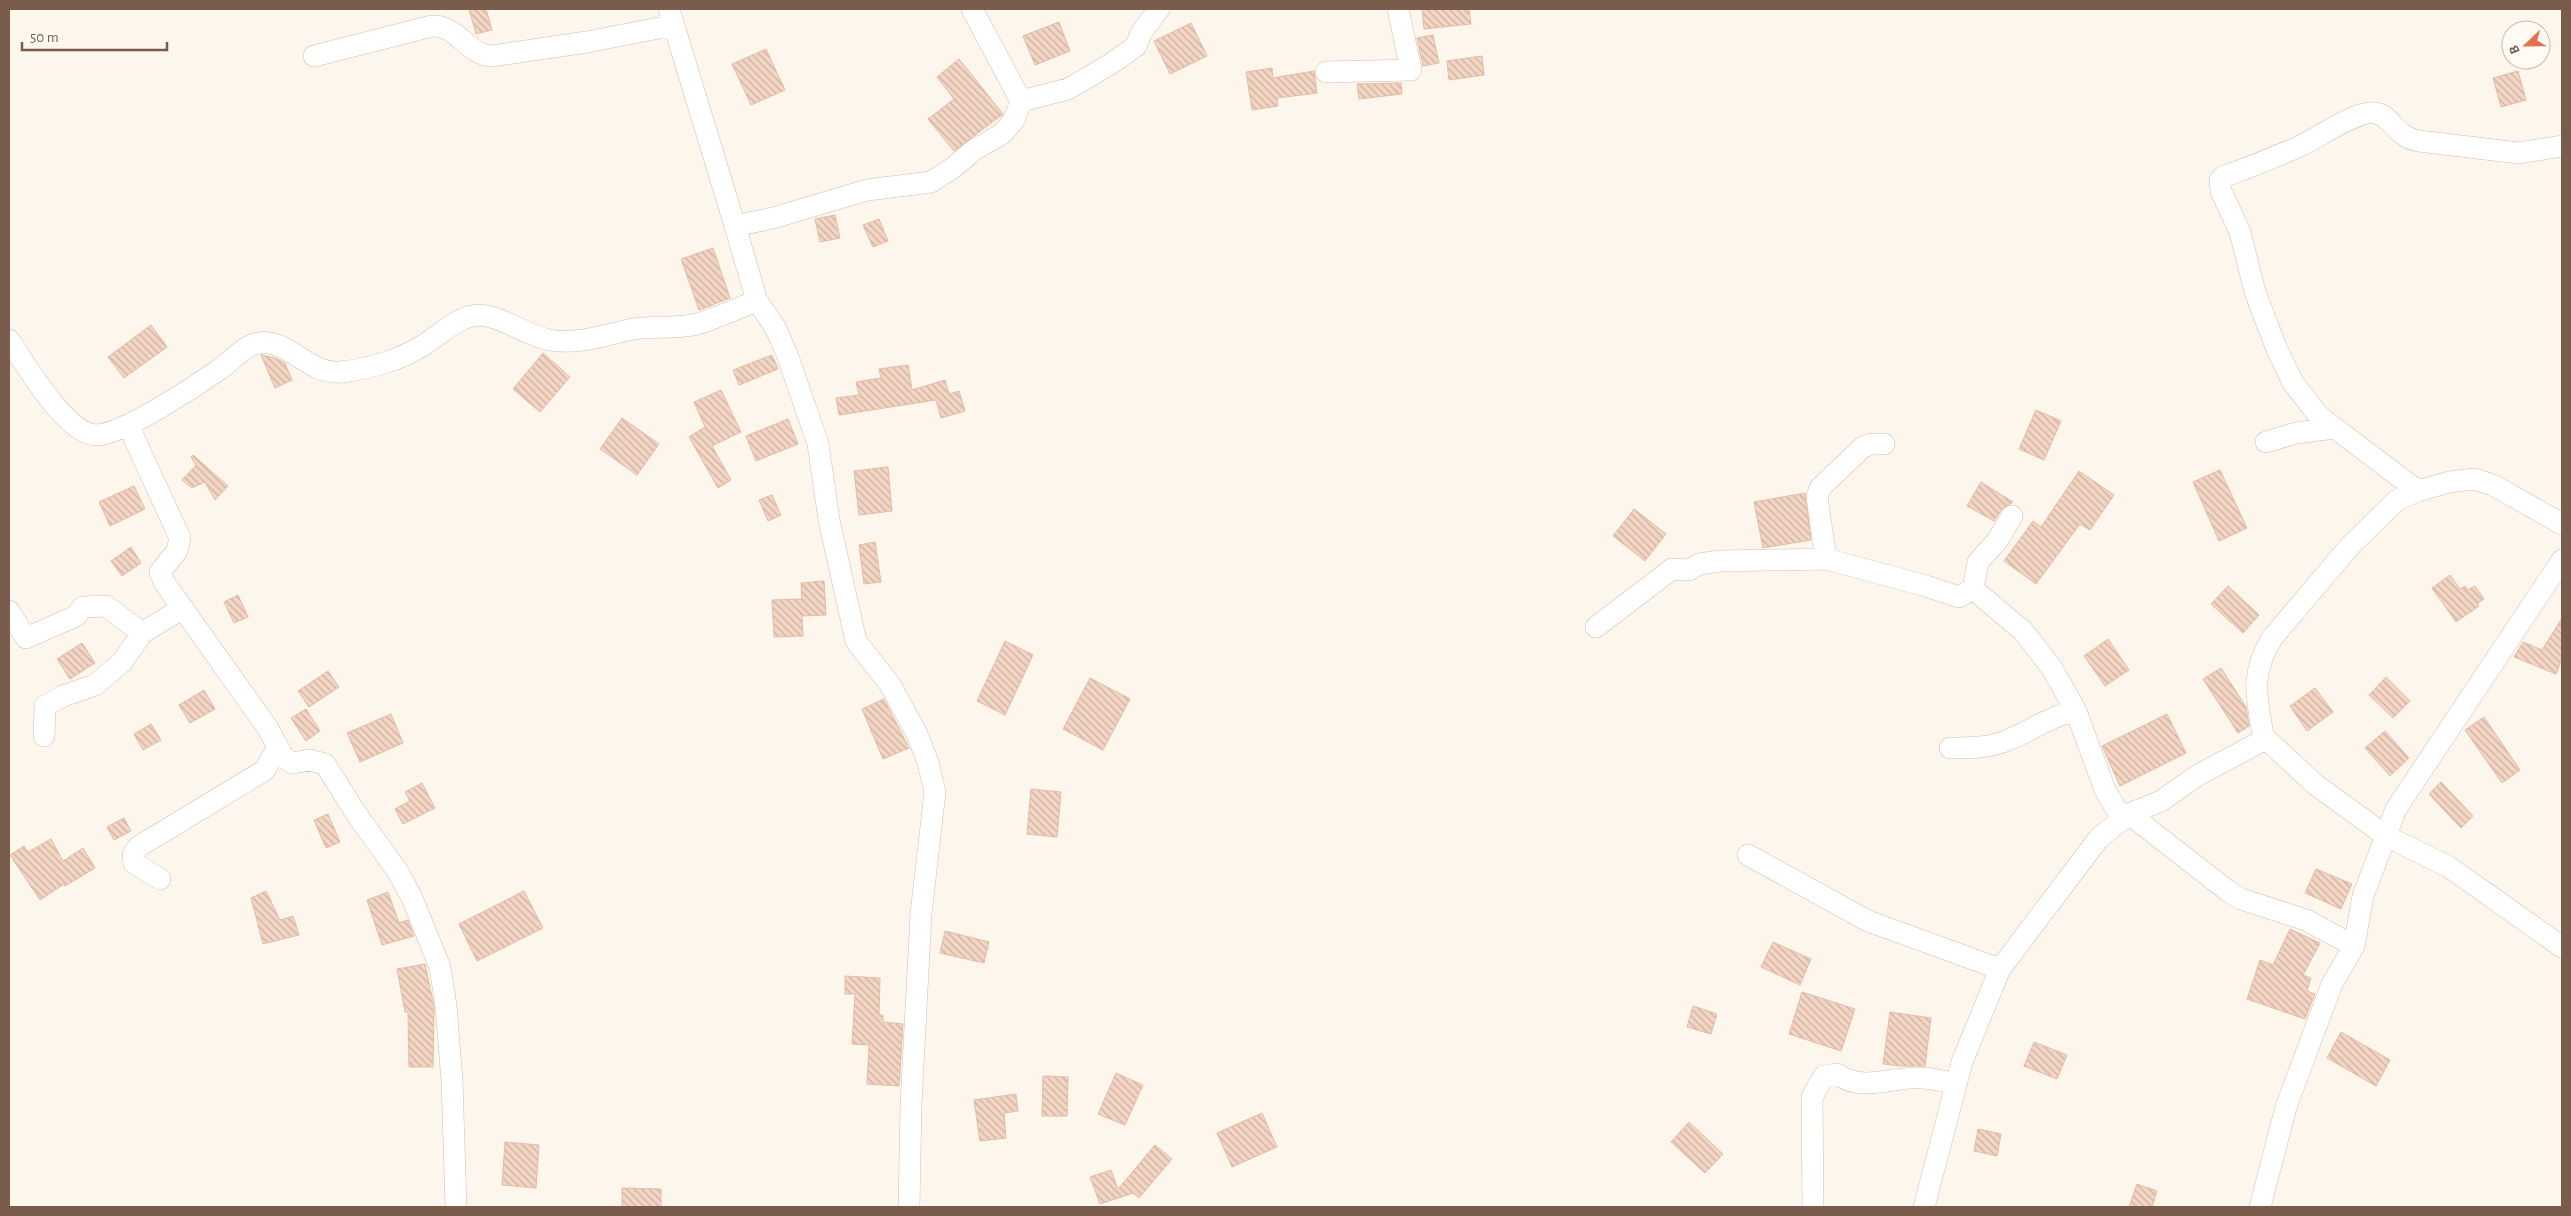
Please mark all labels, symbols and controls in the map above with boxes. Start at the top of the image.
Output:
scale bar [22,20,168,52]
north arrow [2501,20,2551,70]
text: 50 m [30,30,59,45]
text: B [2507,43,2523,56]

